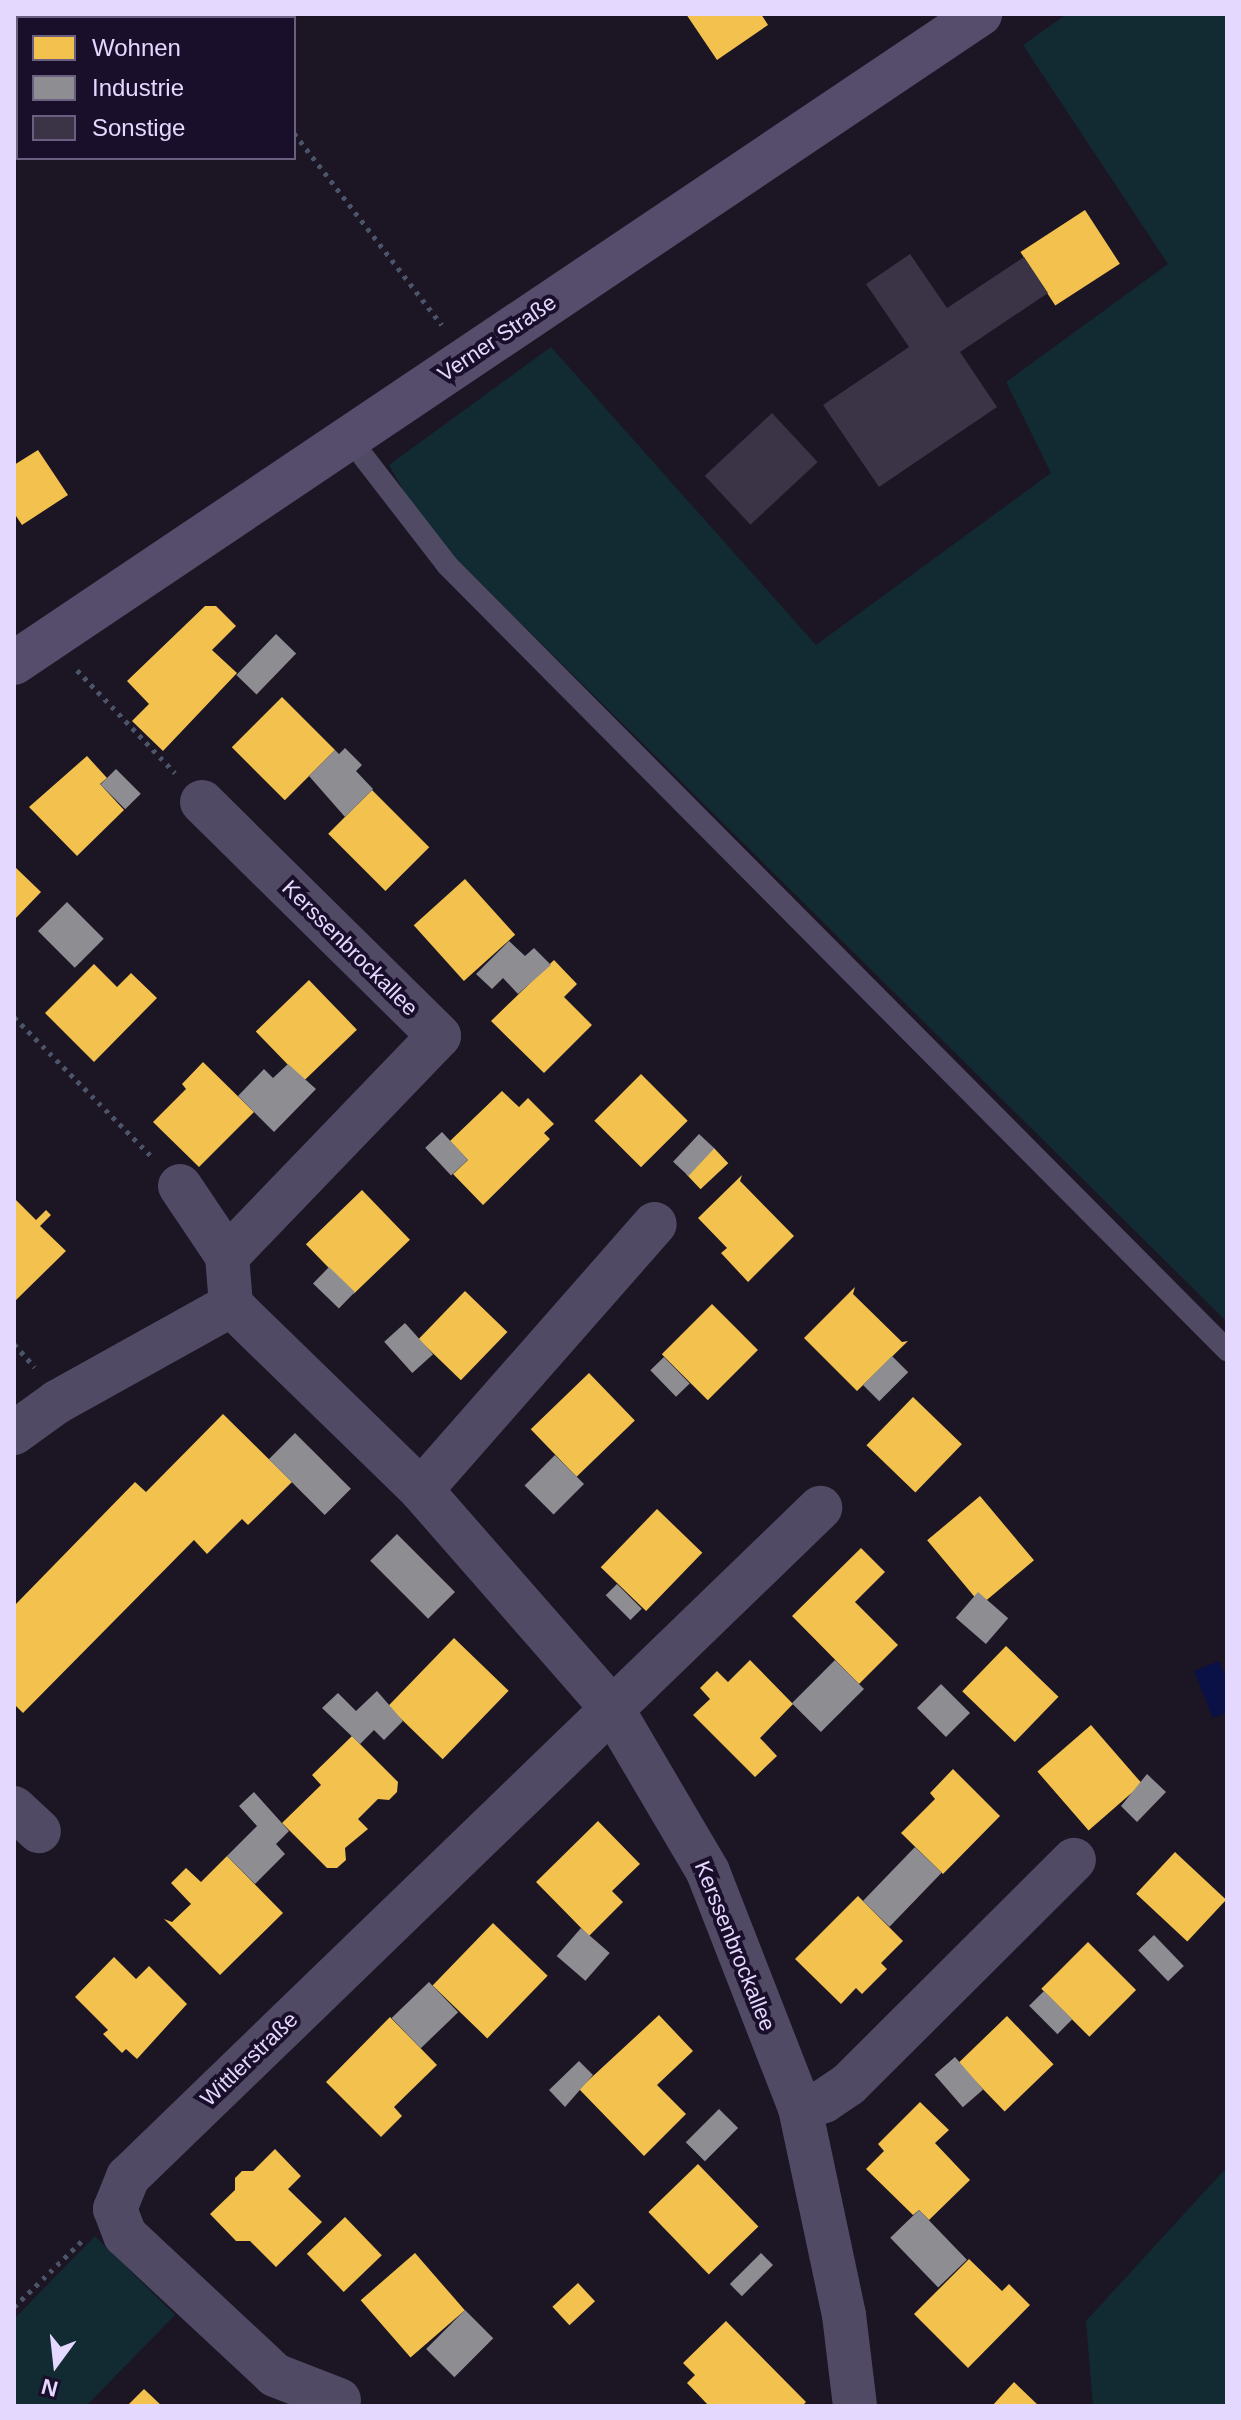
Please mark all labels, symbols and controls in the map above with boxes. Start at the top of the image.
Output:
legend [16,16,296,160]
text: Wohnen [92,34,181,61]
text: Industrie [92,74,184,101]
text: Sonstige [92,114,185,141]
street label: Verner Straße [433,289,561,387]
street label: Kerssenbrockallee [277,875,423,1021]
street label: Kerssenbrockallee [689,1857,781,2035]
street label: Wittlerstraße [195,2006,303,2112]
north arrow [16,2324,96,2404]
text: N [39,2374,61,2402]

